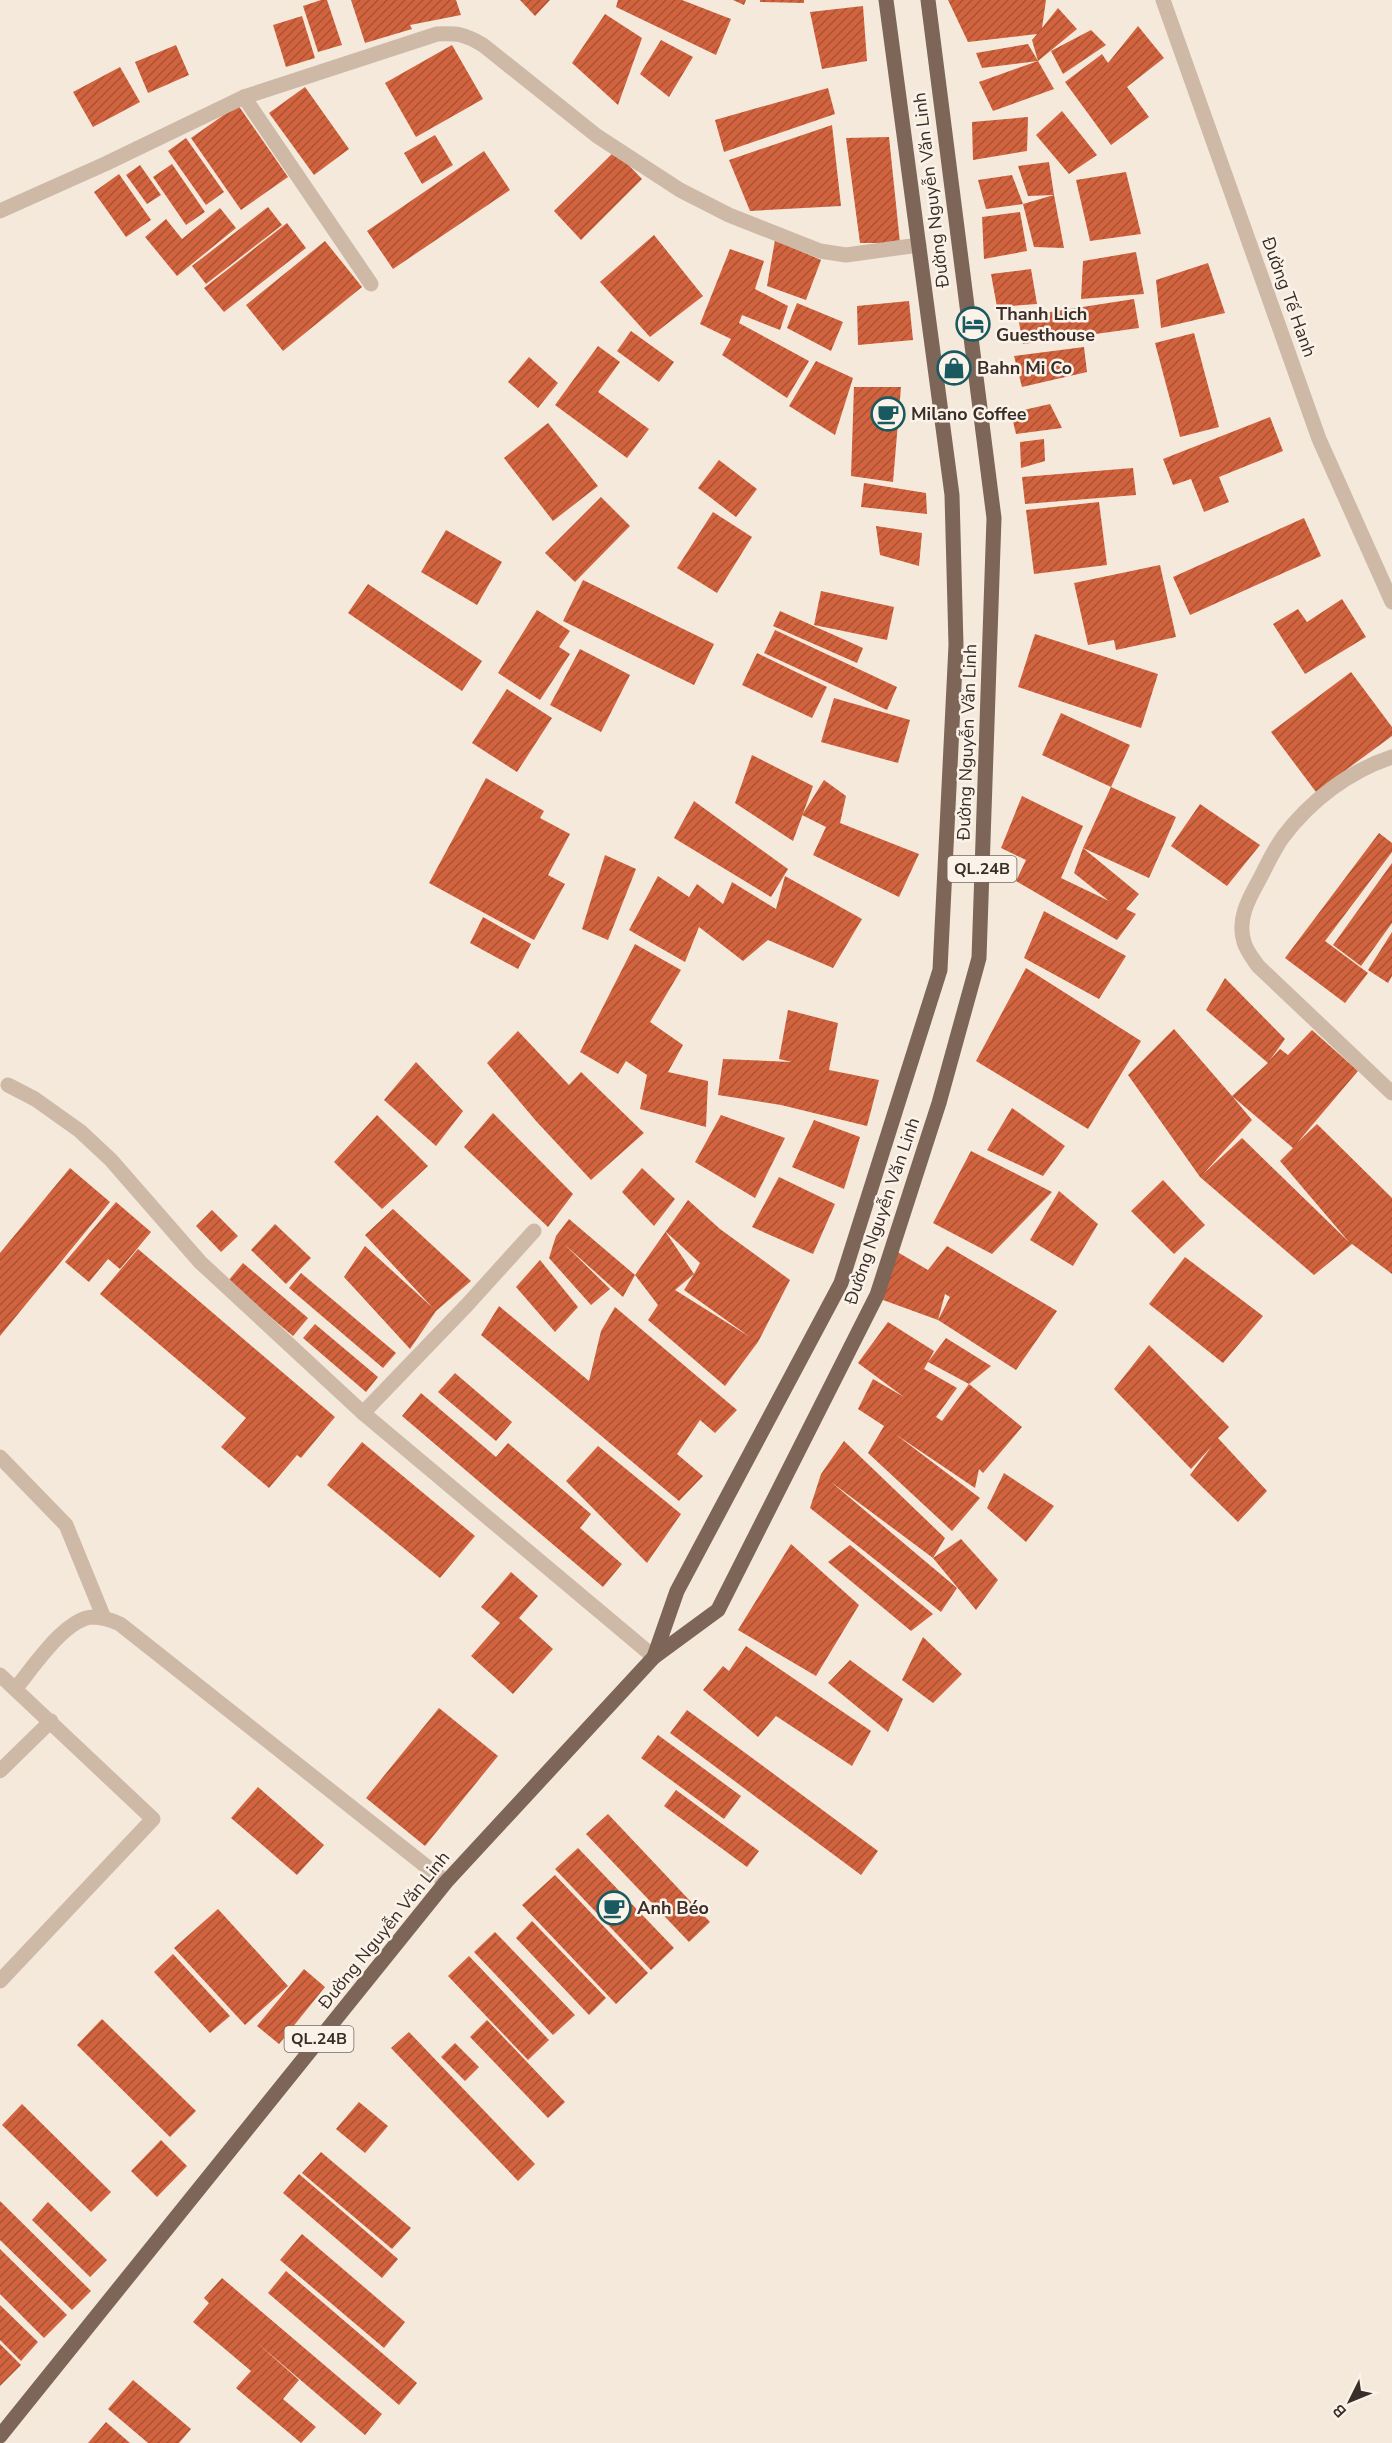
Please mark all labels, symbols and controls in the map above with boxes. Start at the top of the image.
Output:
street label: Đường Nguyễn Văn Linh [907,91,955,290]
street label: Đường Tế Hanh [1256,233,1322,360]
place label: Thanh Lich Guesthouse [996,302,1095,347]
hotel icon: Thanh Lich Guesthouse [955,306,991,342]
shop icon: Bahn Mi Co [936,350,972,386]
place label: Bahn Mi Co [977,356,1072,380]
cafe icon: Milano Coffee [870,396,906,432]
place label: Milano Coffee [911,402,1027,426]
street label: Đường Nguyễn Văn Linh [952,643,982,842]
road number: QL.24B [948,856,1016,882]
street label: Đường Nguyễn Văn Linh [838,1114,925,1309]
street label: Đường Nguyễn Văn Linh [312,1846,455,2015]
cafe icon: Anh Béo [596,1890,632,1926]
place label: Anh Béo [637,1896,709,1920]
road number: QL.24B [284,2026,354,2052]
north arrow [1320,2371,1380,2431]
text: B [1328,2399,1352,2422]

